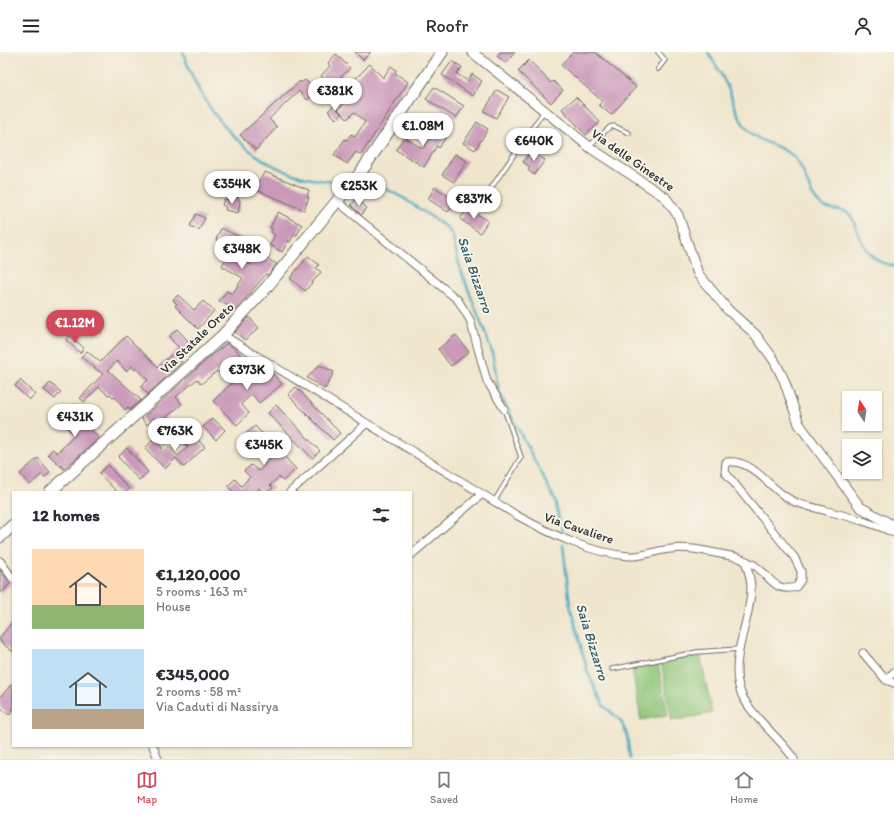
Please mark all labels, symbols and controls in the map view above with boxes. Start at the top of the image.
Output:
icon: menu [20,15,42,37]
text: Roofr [426,15,468,37]
icon: person [852,15,874,37]
pin: €381K [307,78,363,112]
text: €381K [317,83,353,98]
pin: €1.08M [390,113,456,147]
text: €1.08M [402,118,444,133]
street label: Via delle Ginestre [588,126,678,194]
pin: €640K [506,128,562,162]
text: €640K [515,133,553,148]
pin: €354K [204,171,260,205]
pin: €253K [331,173,387,207]
text: €354K [213,176,251,191]
text: €253K [341,178,377,193]
pin: €837K [446,186,502,220]
text: €837K [456,191,492,206]
water label: Saia Bizzarro [454,235,496,316]
pin: €348K [214,236,270,270]
text: €348K [223,241,261,256]
street label: Via Statale Oreto [157,299,237,377]
pin: €1.12M [42,310,108,344]
text: €1.12M [55,315,95,330]
pin: €373K [219,357,275,391]
text: €373K [229,362,265,377]
north arrow [842,391,882,431]
map controls [842,391,882,479]
pin: €431K [47,404,103,438]
text: €431K [57,409,93,424]
pin: €763K [147,418,203,452]
text: €763K [157,423,193,438]
pin: €345K [236,432,292,466]
text: €345K [245,437,283,452]
button: layers [842,439,882,479]
icon: filters [370,504,392,526]
text: 12 homes [32,505,100,525]
street label: Via Cavaliere [542,509,616,547]
text: €1,120,000 [156,564,240,584]
icon: home [64,565,112,613]
text: 5 rooms · 163 m² [156,584,247,599]
text: House [156,599,191,614]
water label: Saia Bizzarro [572,601,612,683]
text: €345,000 [156,664,230,684]
icon: home [64,665,112,713]
text: 2 rooms · 58 m² [156,684,241,699]
text: Via Caduti di Nassirya [156,699,279,714]
tab: Map [136,769,158,806]
tab: Saved [430,769,458,806]
tab: Home [730,769,758,806]

